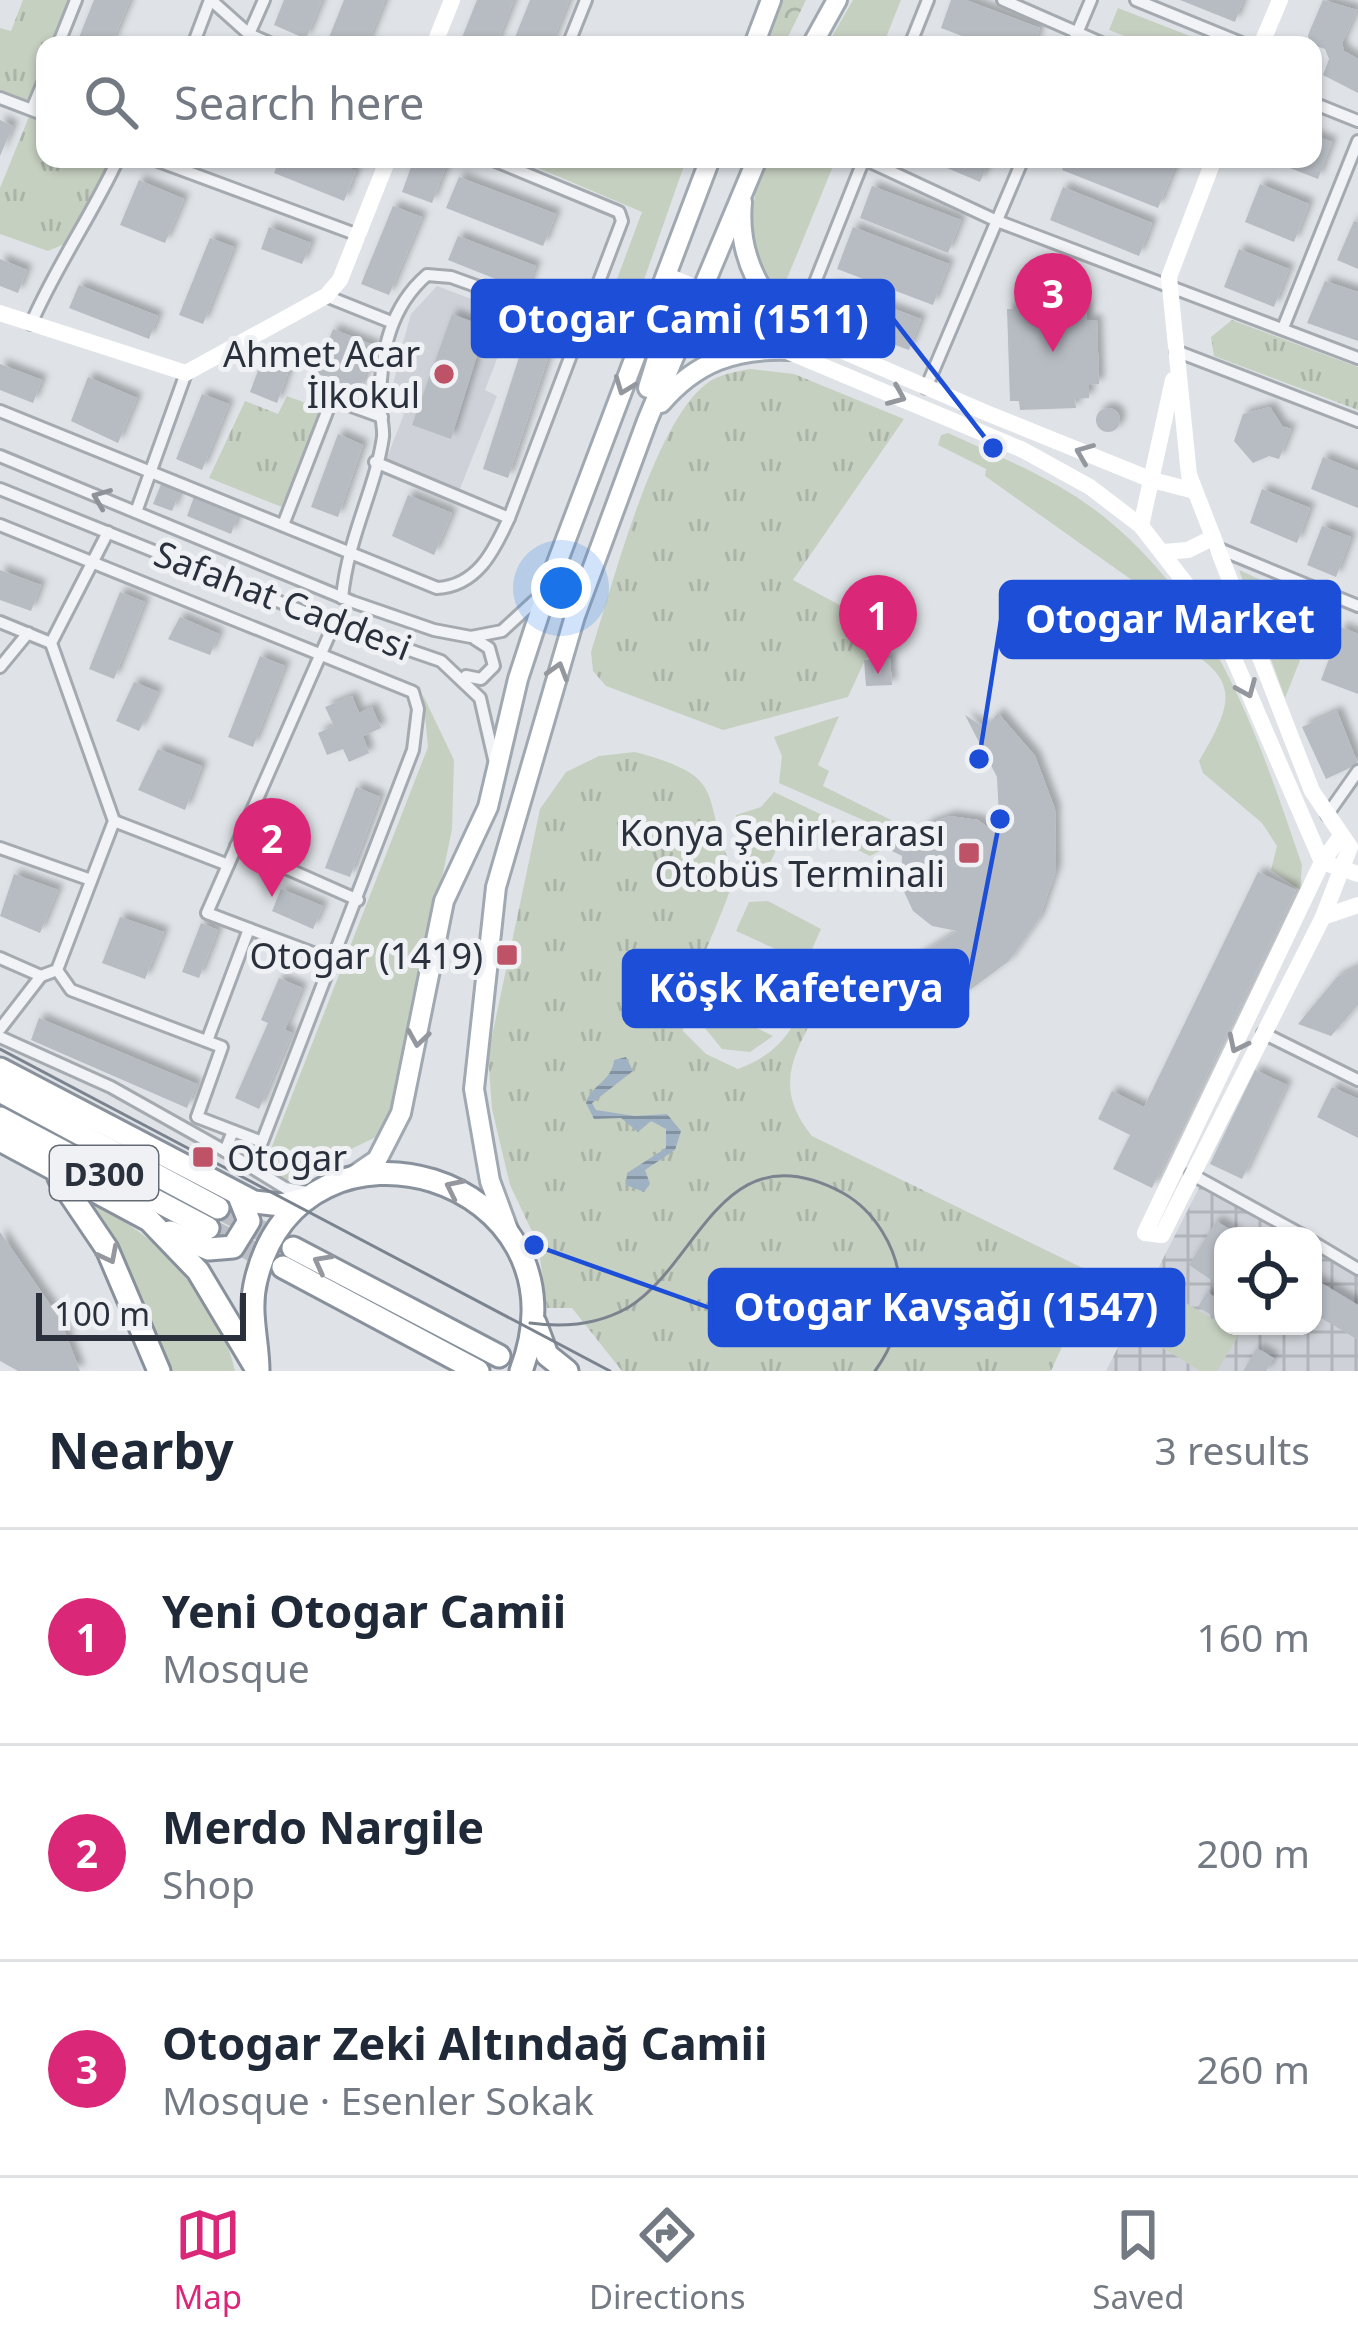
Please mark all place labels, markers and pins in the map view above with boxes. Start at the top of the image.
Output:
pin: 3 [1014,253,1092,352]
callout: Otogar Cami (1511) [473,281,893,356]
place label: Ahmet Acar İlkokul [223,329,420,419]
marker: Ahmet Acar İlkokul [431,361,457,387]
pin: 1 [839,575,917,674]
callout: Otogar Market [1001,582,1339,657]
pin: 2 [233,798,311,897]
place label: Konya Şehirlerarası Otobüs Terminali [619,808,945,898]
marker: Konya Şehirlerarası Otobüs Terminali [956,840,982,866]
place label: Otogar (1419) [250,931,483,980]
marker: Otogar (1419) [494,942,520,968]
callout: Köşk Kafeterya [624,951,967,1026]
place label: Otogar [227,1133,347,1182]
marker: Otogar [190,1144,216,1170]
callout: Otogar Kavşağı (1547) [710,1270,1183,1345]

